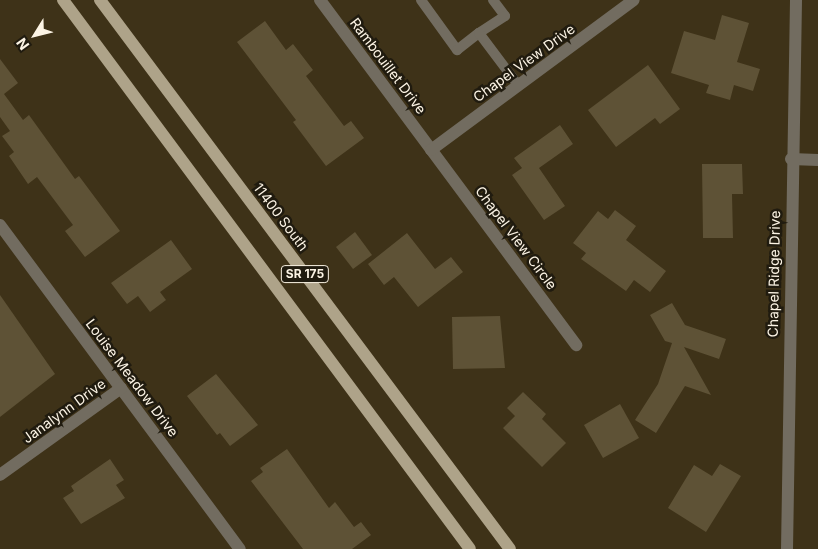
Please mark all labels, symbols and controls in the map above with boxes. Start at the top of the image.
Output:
north arrow [10,10,60,60]
street label: Rambouillet Drive [346,15,430,117]
street label: Chapel View Drive [470,20,578,106]
text: N [12,35,32,53]
street label: 11400 South [250,180,312,254]
street label: Chapel View Circle [472,183,560,293]
street label: Chapel Ridge Drive [764,210,784,338]
road number: SR 175 [280,264,330,284]
street label: Louise Meadow Drive [82,316,182,440]
street label: Janalynn Drive [19,375,109,447]

